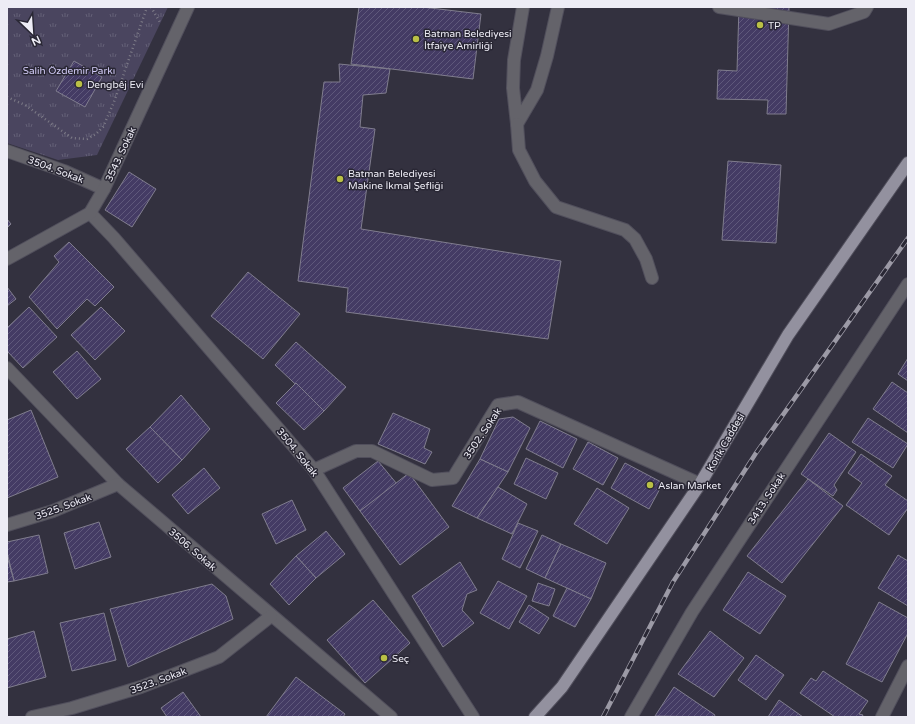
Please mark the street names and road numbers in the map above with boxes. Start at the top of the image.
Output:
street label: 3543. Sokak [103,125,139,184]
street label: 3504. Sokak [26,154,86,186]
street label: 3502. Sokak [461,405,505,461]
street label: Korik Caddesi [704,411,747,474]
street label: 3504. Sokak [274,426,321,480]
street label: 3413. Sokak [746,470,788,527]
street label: 3525. Sokak [34,491,94,523]
street label: 3506. Sokak [166,526,219,574]
street label: 3523. Sokak [129,665,189,697]

